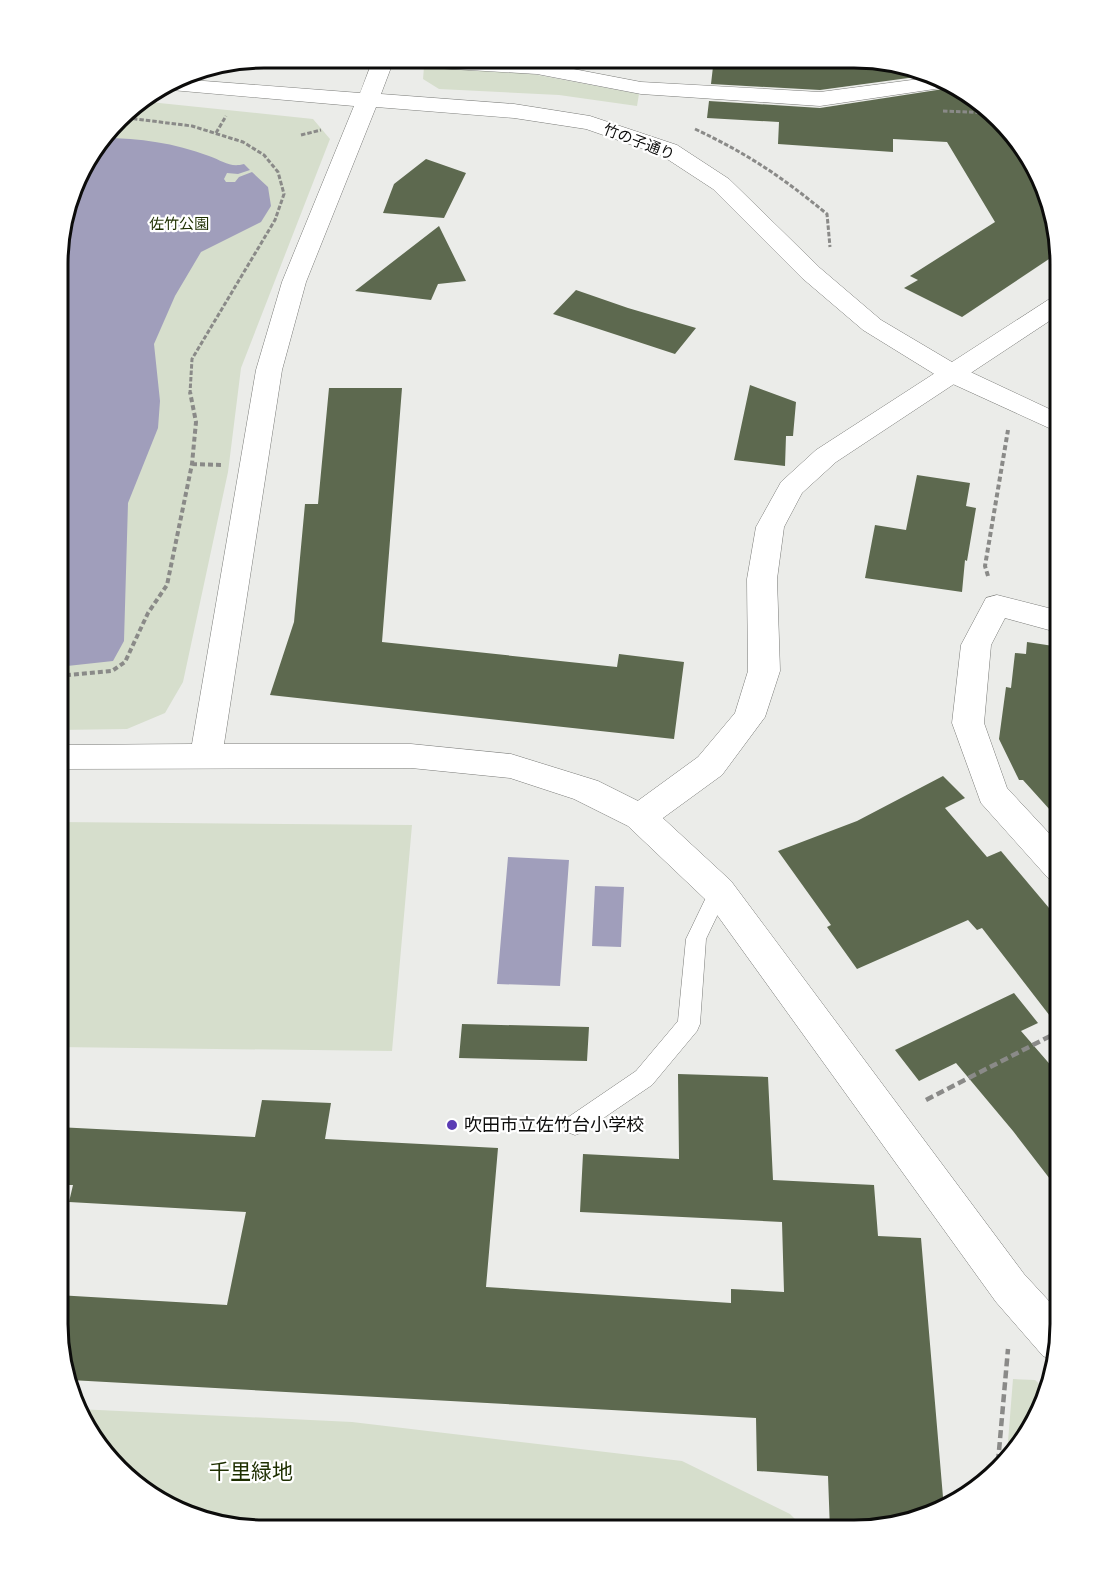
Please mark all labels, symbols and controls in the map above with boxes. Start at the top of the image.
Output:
street label: 竹の子通り [601,120,677,164]
park label: 佐竹公園 [149,215,209,233]
place label: 吹田市立佐竹台小学校 [464,1114,644,1136]
marker: 吹田市立佐竹台小学校 [445,1118,459,1132]
park label: 千里緑地 [209,1459,293,1484]

